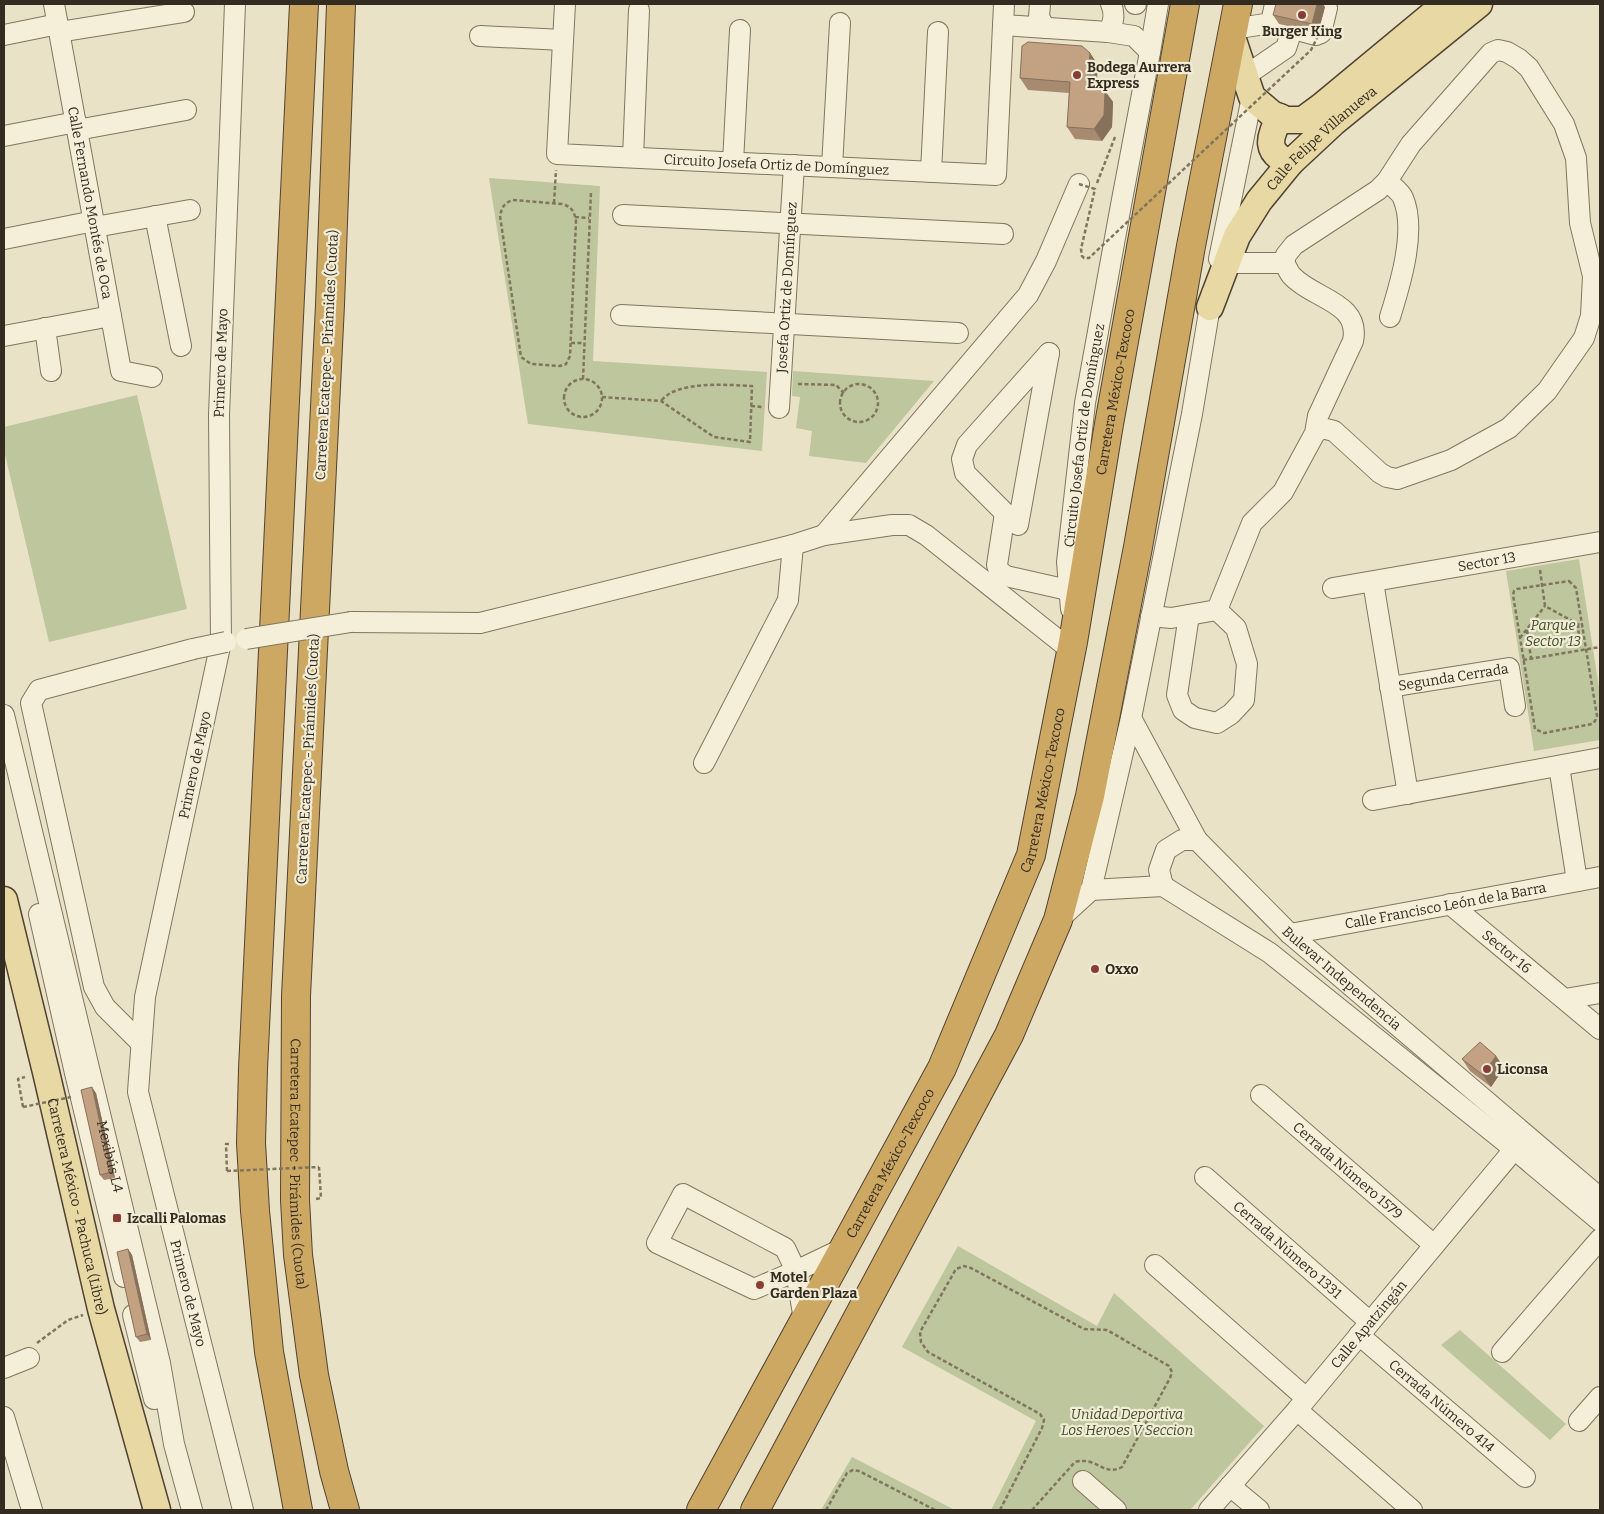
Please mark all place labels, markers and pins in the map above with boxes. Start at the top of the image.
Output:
marker: Burger King [1296,9,1308,21]
place label: Burger King [1262,23,1342,40]
place label: Bodega Aurrera Express [1087,59,1192,92]
marker: Bodega Aurrera Express [1071,69,1083,81]
place label: Oxxo [1105,961,1139,978]
marker: Oxxo [1089,963,1101,975]
place label: Liconsa [1497,1061,1548,1078]
marker: Liconsa [1481,1063,1493,1075]
place label: Izcalli Palomas [127,1210,226,1227]
marker: Izcalli Palomas [111,1212,123,1224]
place label: Motel Garden Plaza [770,1269,857,1302]
marker: Motel Garden Plaza [754,1279,766,1291]

